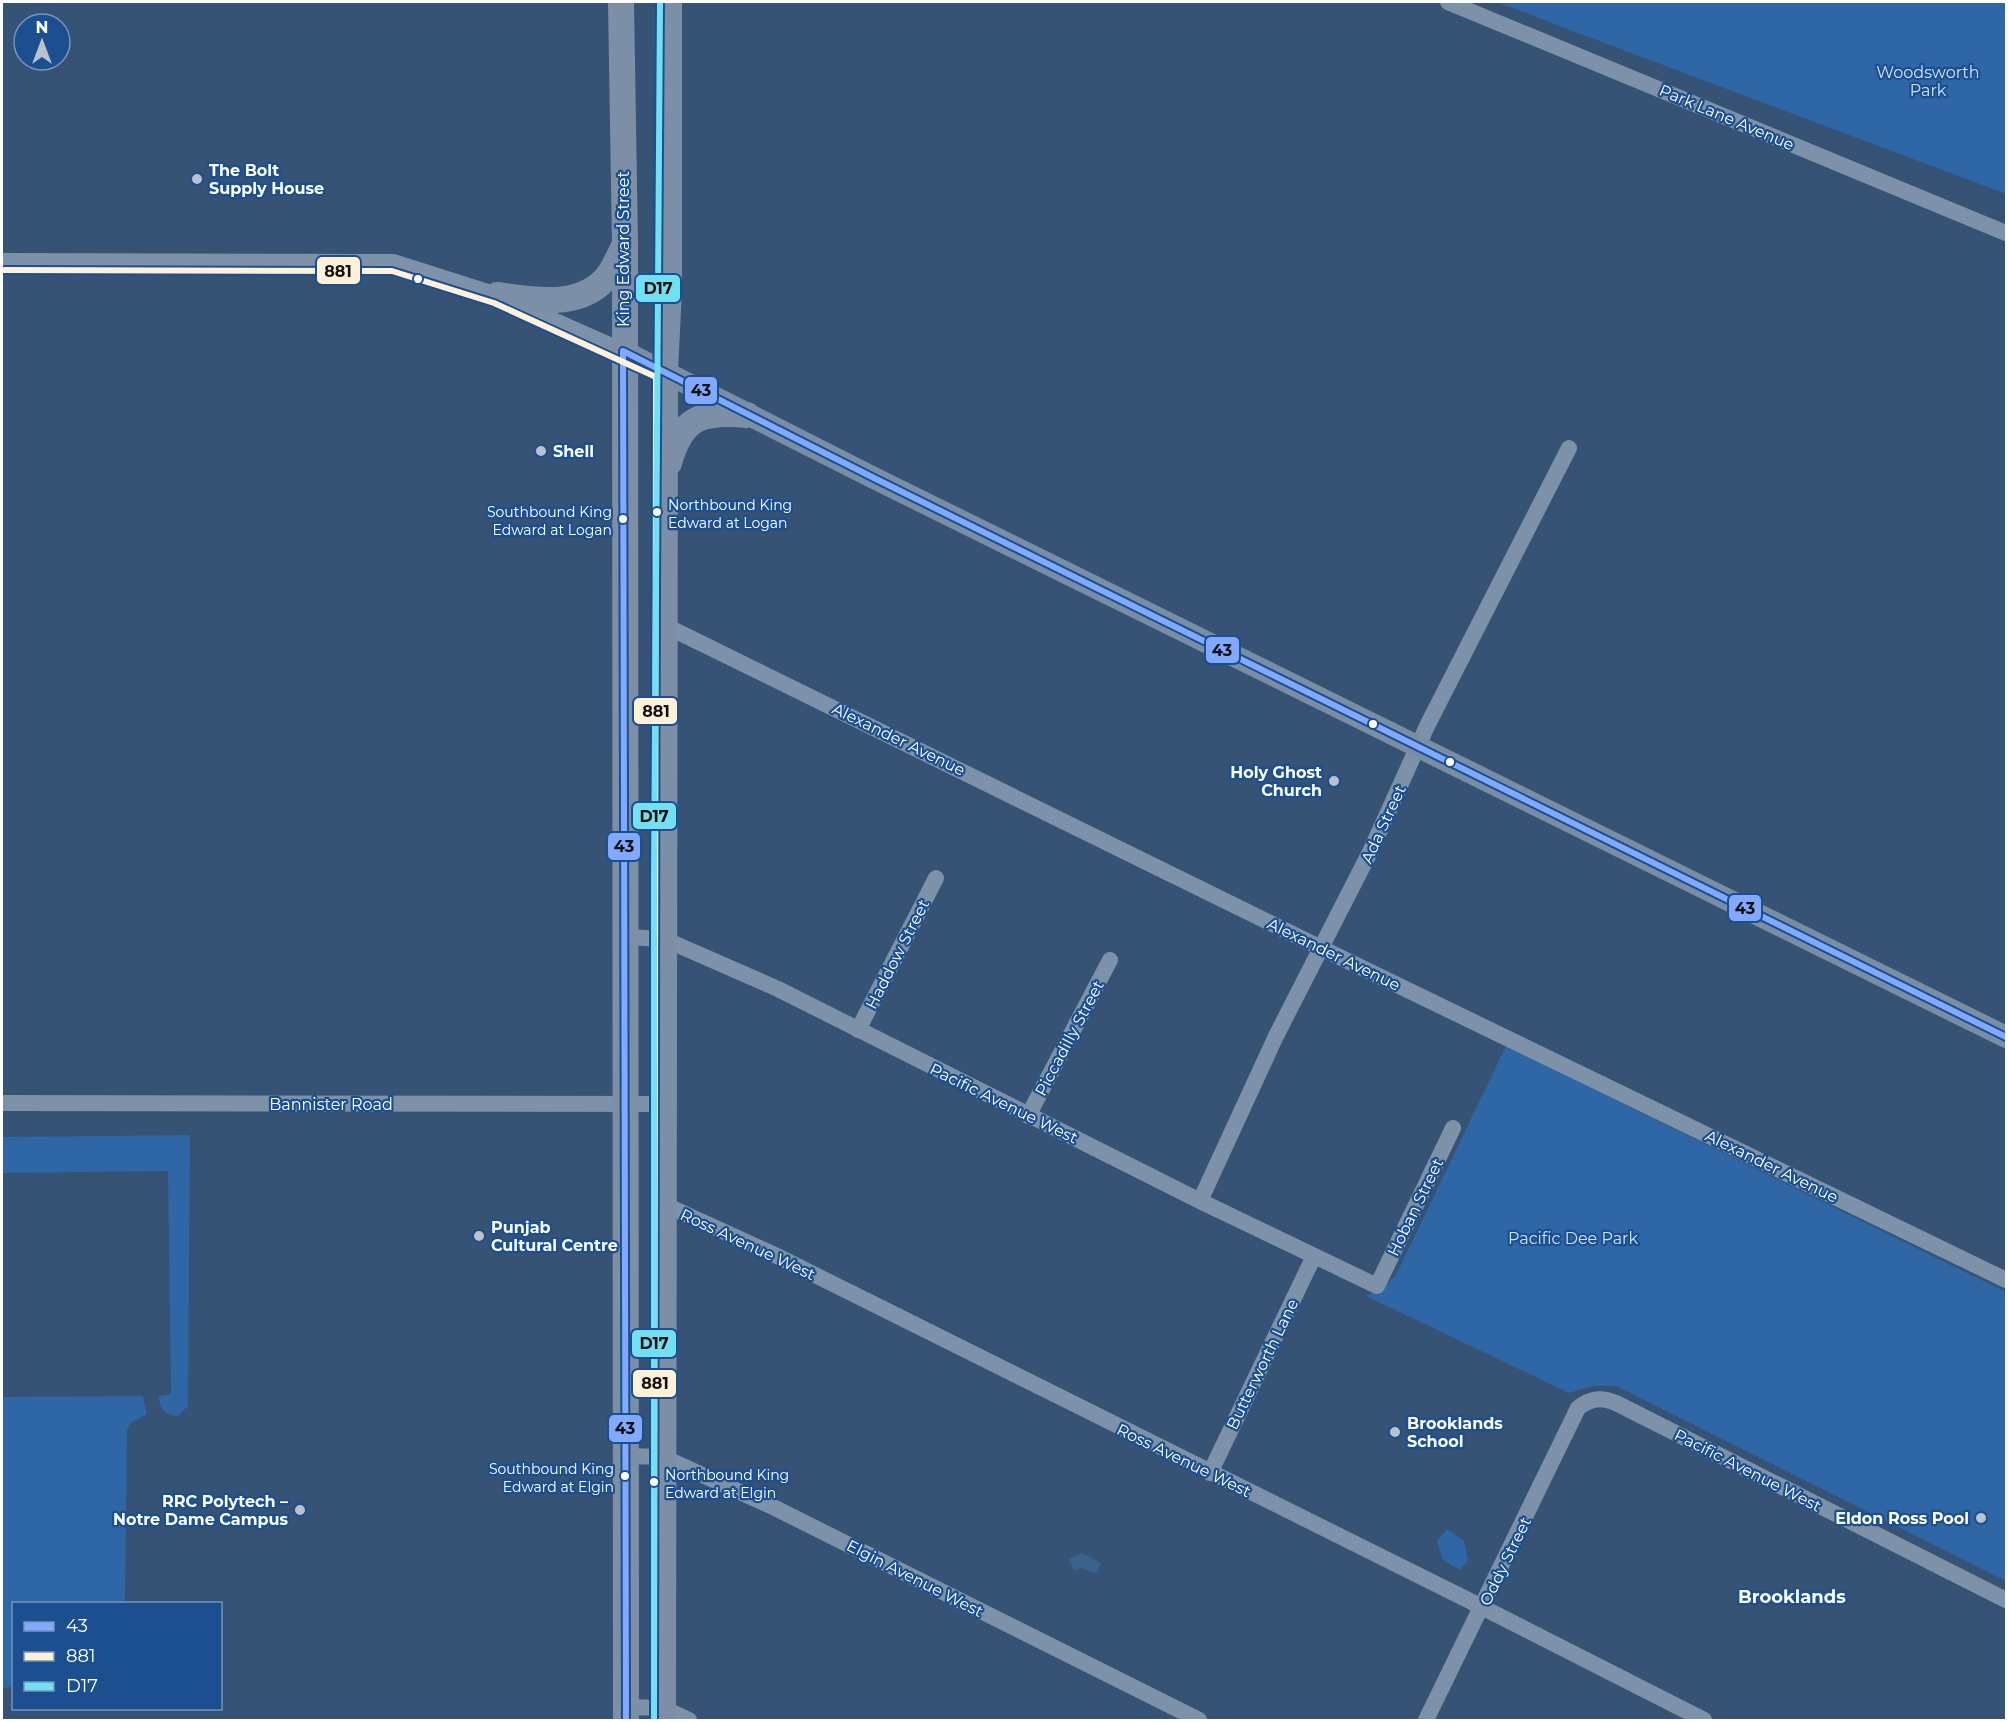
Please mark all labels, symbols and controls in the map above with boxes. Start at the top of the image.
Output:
north arrow [12,12,72,72]
text: N [36,18,48,37]
park label: Woodsworth Park [1876,63,1980,100]
street label: Park Lane Avenue [1657,80,1797,154]
place label: The Bolt Supply House [209,161,324,198]
street label: King Edward Street [614,171,633,327]
marker: The Bolt Supply House [190,172,204,186]
line badge: 881 [316,256,361,285]
text: 881 [324,262,352,281]
unlabelled marker [412,273,424,285]
line badge: D17 [635,274,681,303]
text: D17 [643,279,673,298]
line badge: 43 [684,376,718,405]
text: 43 [691,381,711,400]
place label: Shell [553,442,594,461]
marker: Shell [534,444,548,458]
place label: Northbound King Edward at Logan [668,496,792,532]
place label: Southbound King Edward at Logan [487,503,612,539]
marker: Northbound King Edward at Logan [651,506,663,518]
marker: Southbound King Edward at Logan [617,513,629,525]
line badge: 43 [1205,636,1240,664]
text: 43 [1212,641,1232,660]
line badge: 881 [633,697,678,725]
street label: Alexander Avenue [829,699,968,780]
text: 881 [642,702,670,721]
unlabelled marker [1367,718,1379,730]
unlabelled marker [1444,756,1456,768]
place label: Holy Ghost Church [1230,763,1322,800]
marker: Holy Ghost Church [1327,774,1341,788]
street label: Ada Street [1357,782,1410,866]
line badge: D17 [632,802,677,830]
text: D17 [639,807,669,826]
line badge: 43 [607,832,641,861]
text: 43 [614,837,634,856]
line badge: 43 [1728,894,1762,922]
street label: Haddow Street [862,896,934,1012]
text: 43 [1735,899,1755,918]
street label: Alexander Avenue [1264,914,1403,995]
street label: Piccadilly Street [1031,977,1108,1099]
street label: Pacific Avenue West [927,1059,1081,1148]
street label: Bannister Road [269,1095,393,1114]
street label: Alexander Avenue [1702,1126,1841,1207]
street label: Hoban Street [1384,1155,1448,1259]
street label: Ross Avenue West [677,1205,819,1284]
place label: Punjab Cultural Centre [491,1218,618,1255]
marker: Punjab Cultural Centre [472,1229,486,1243]
park label: Pacific Dee Park [1508,1229,1638,1248]
street label: Butterworth Lane [1223,1296,1302,1433]
line badge: D17 [631,1329,677,1358]
text: D17 [639,1334,669,1353]
line badge: 881 [632,1369,677,1398]
text: 881 [641,1374,669,1393]
line badge: 43 [608,1414,643,1443]
place label: Brooklands School [1407,1414,1503,1451]
text: 43 [615,1419,635,1438]
street label: Ross Avenue West [1114,1420,1254,1501]
marker: Brooklands School [1388,1425,1402,1439]
street label: Pacific Avenue West [1671,1425,1825,1516]
place label: Southbound King Edward at Elgin [489,1460,614,1496]
place label: Northbound King Edward at Elgin [665,1466,789,1502]
marker: Southbound King Edward at Elgin [619,1470,631,1482]
marker: Northbound King Edward at Elgin [648,1476,660,1488]
place label: RRC Polytech – Notre Dame Campus [113,1492,288,1529]
marker: RRC Polytech – Notre Dame Campus [293,1503,307,1517]
place label: Eldon Ross Pool [1835,1509,1969,1528]
marker: Eldon Ross Pool [1974,1511,1988,1525]
street label: Oddy Street [1476,1513,1535,1609]
street label: Elgin Avenue West [843,1536,987,1621]
district label: Brooklands [1738,1586,1846,1608]
legend [12,1602,222,1710]
text: 43 [66,1615,88,1637]
text: 881 [66,1645,95,1667]
text: D17 [66,1675,98,1697]

